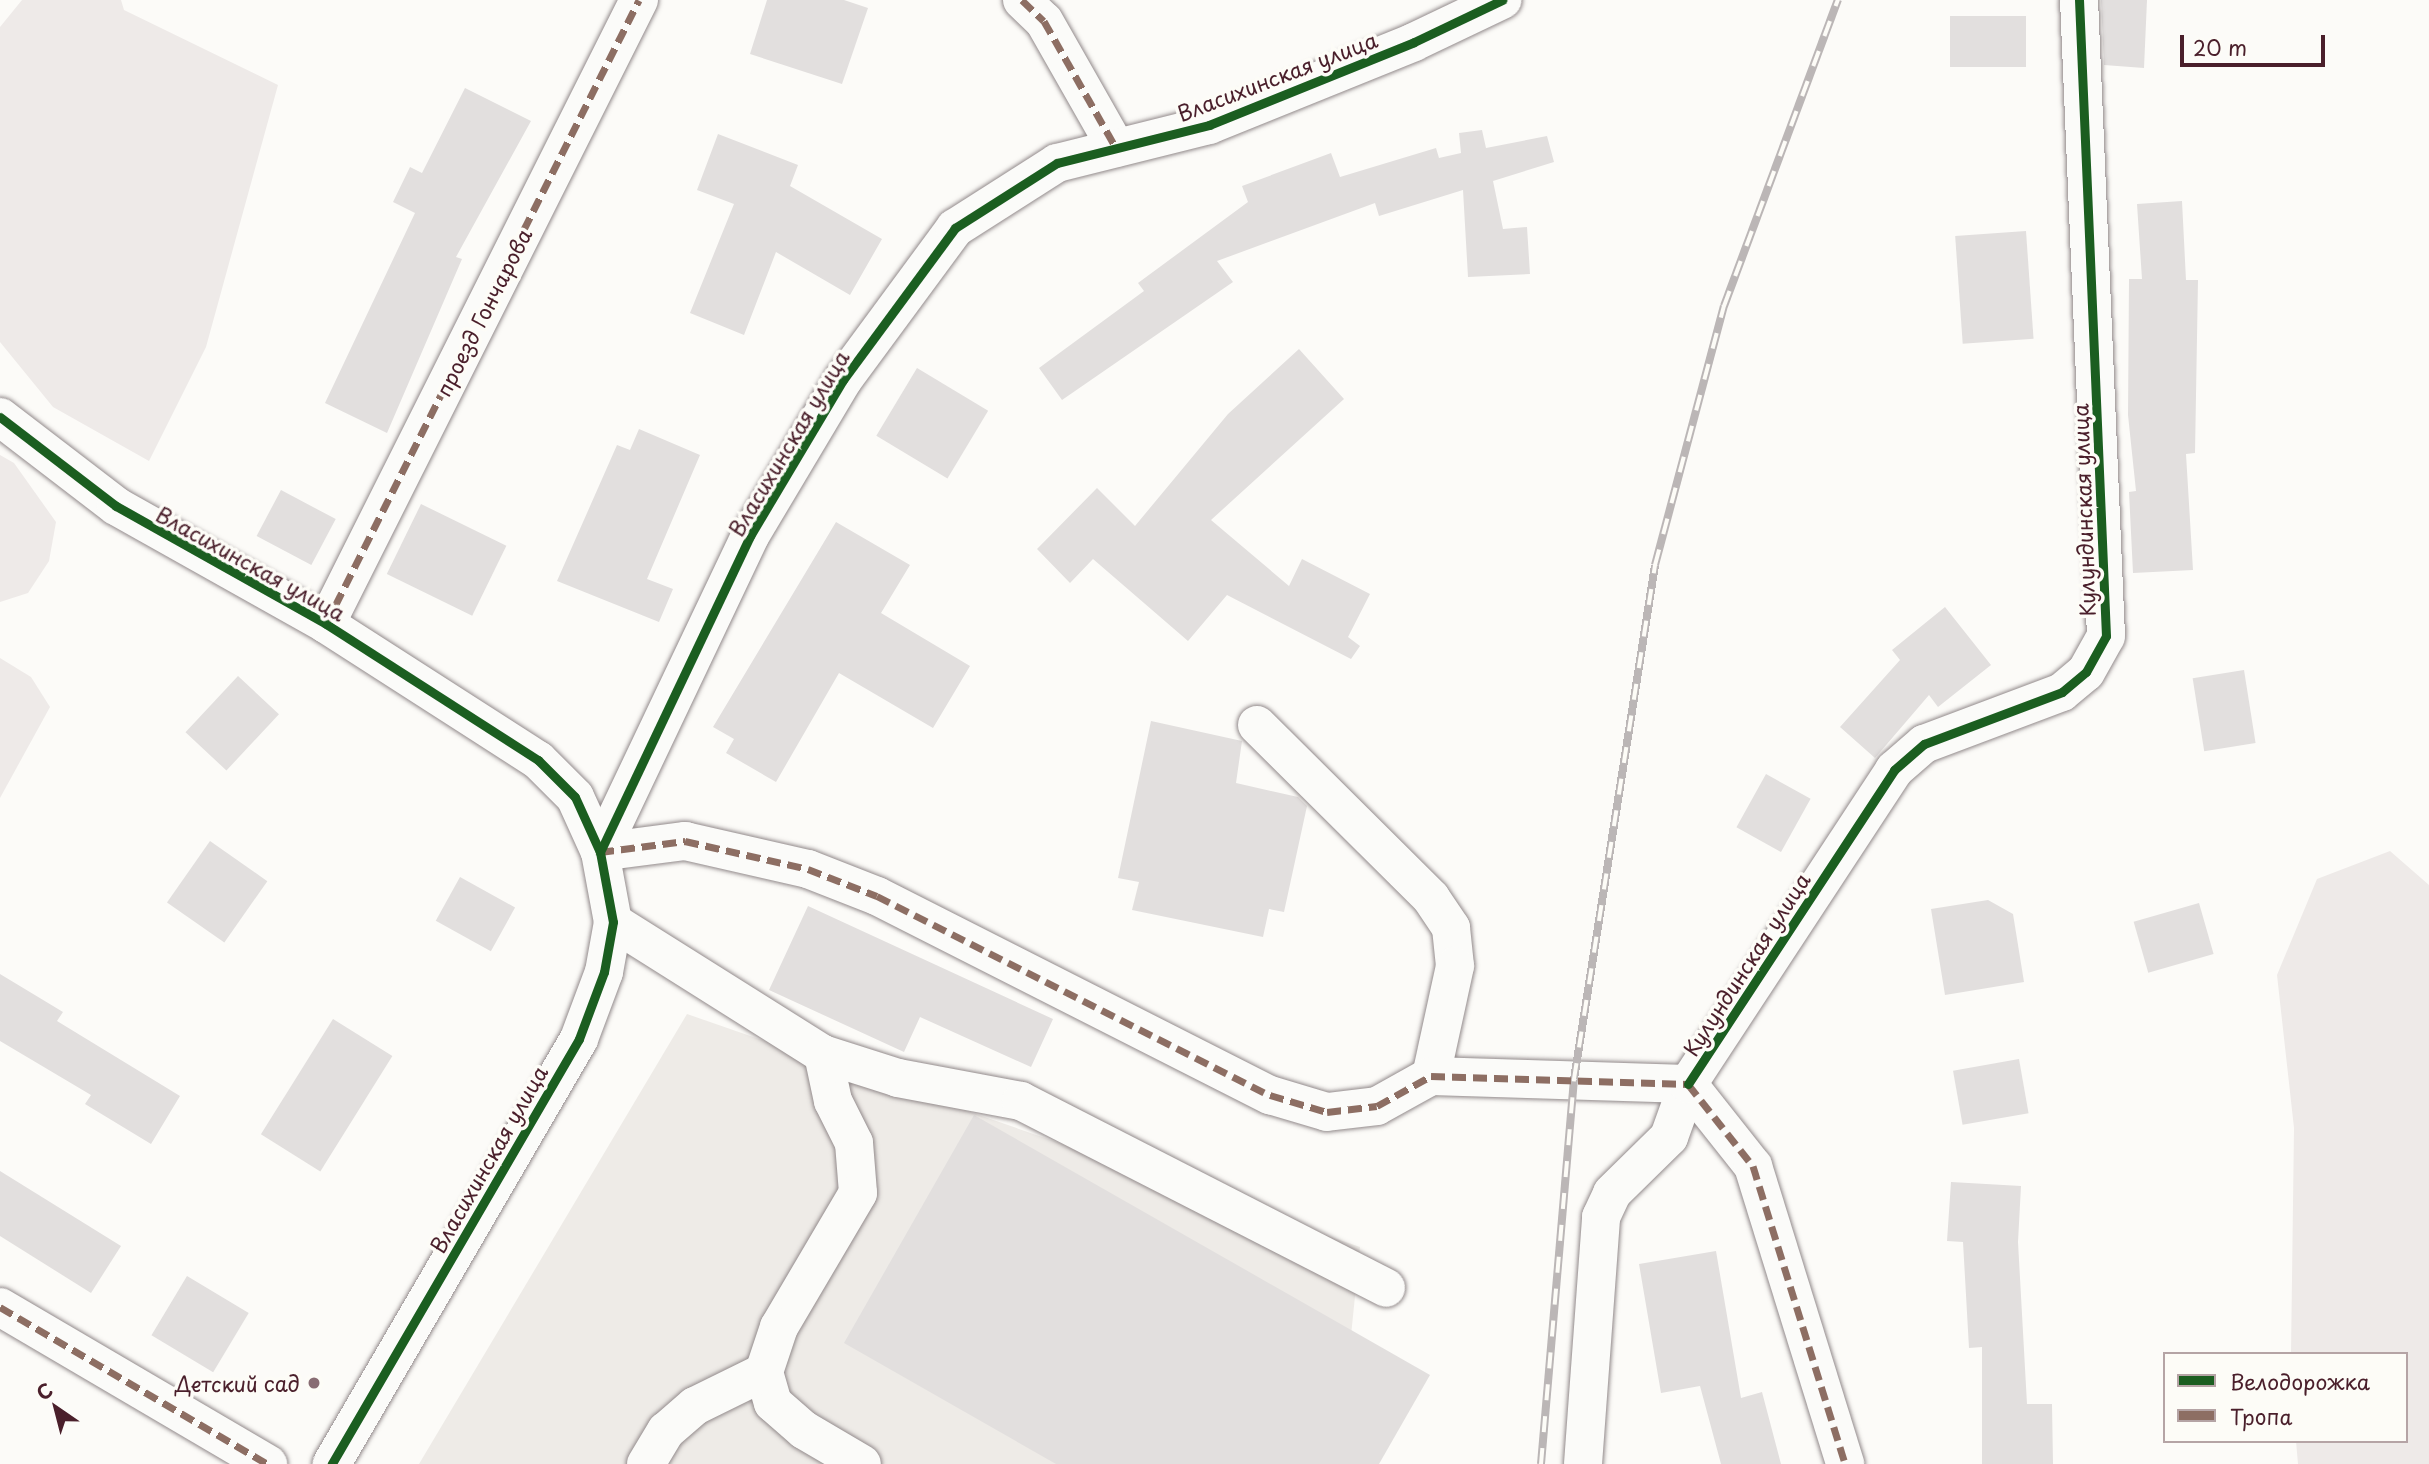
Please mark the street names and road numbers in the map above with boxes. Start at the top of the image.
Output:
street label: Власихинская улица [1173,26,1381,126]
street label: проезд Гончарова [430,224,536,400]
street label: Власихинская улица [722,345,854,541]
street label: Кулундинская улица [2067,403,2099,617]
street label: Власихинская улица [152,500,350,626]
street label: Кулундинская улица [1677,867,1815,1061]
street label: Власихинская улица [424,1060,552,1258]

